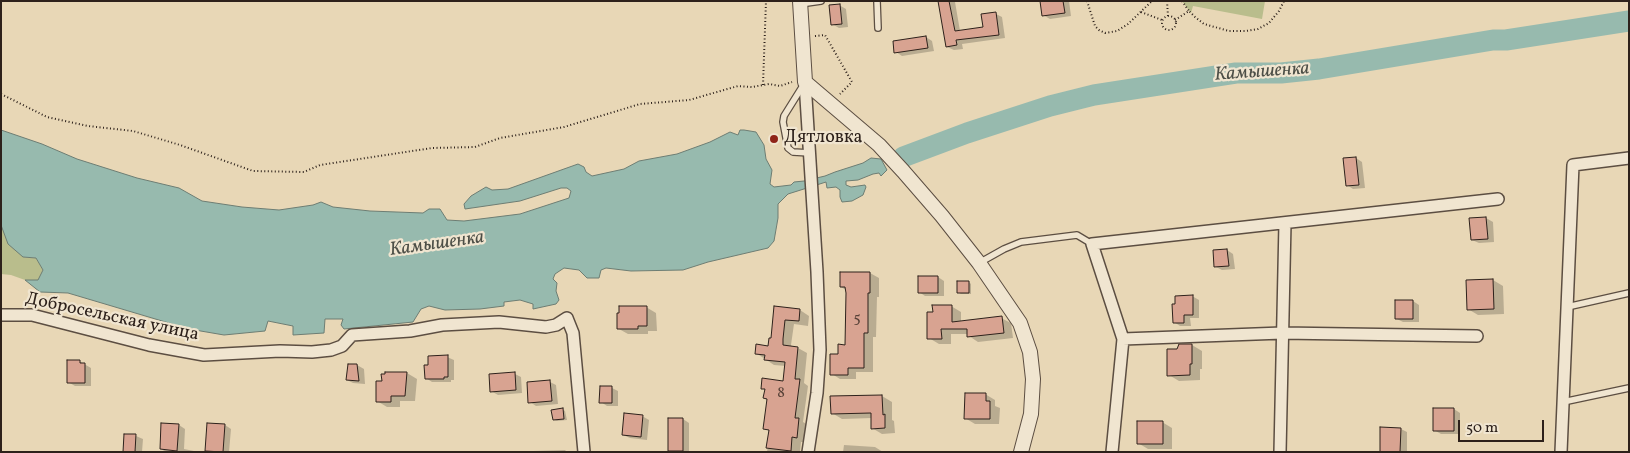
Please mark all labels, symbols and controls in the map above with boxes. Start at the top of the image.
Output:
water label: Камышенка [1214,58,1310,88]
place label: Дятловка [784,128,862,150]
marker: Дятловка [768,133,780,145]
water label: Камышенка [388,227,486,263]
street label: Добросельская улица [23,289,201,347]
house number: 5 [853,310,861,328]
house number: 8 [777,385,785,403]
scale bar [1460,410,1546,442]
text: 50 m [1466,418,1498,439]

